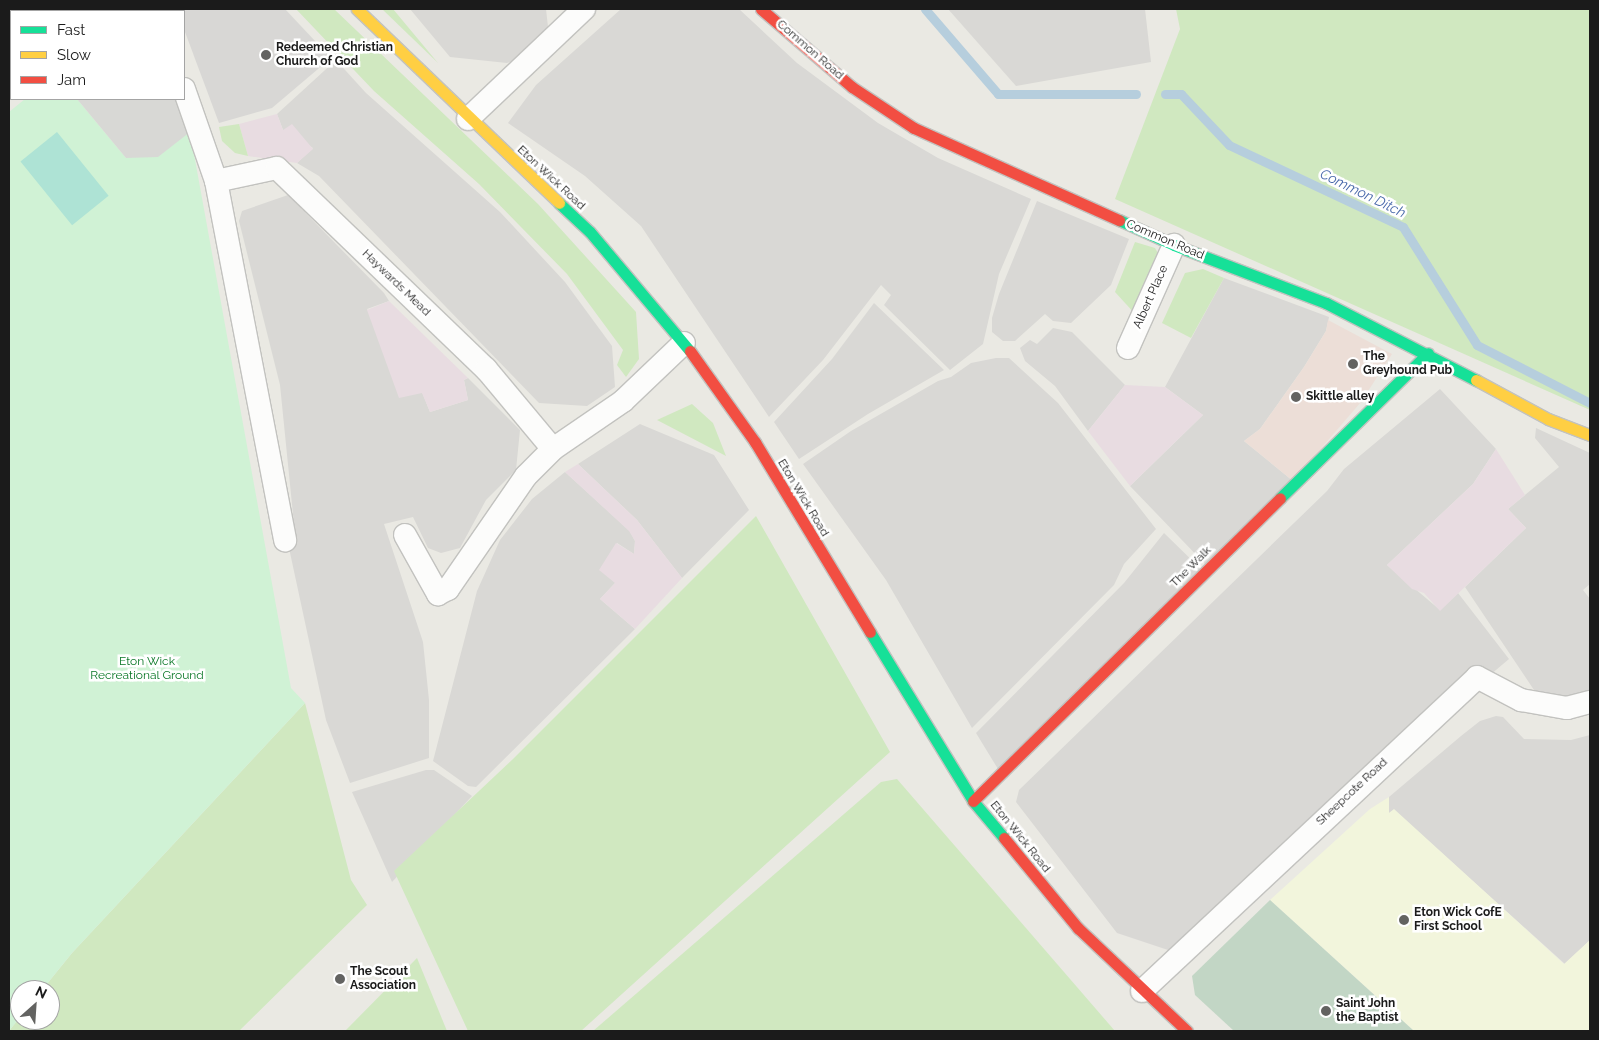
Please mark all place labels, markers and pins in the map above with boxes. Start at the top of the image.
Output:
place label: Redeemed Christian Church of God [276,41,393,69]
marker: Redeemed Christian Church of God [260,49,272,61]
place label: The Greyhound Pub [1363,350,1452,378]
marker: The Greyhound Pub [1347,358,1359,370]
place label: Skittle alley [1306,390,1374,404]
marker: Skittle alley [1290,391,1302,403]
place label: Eton Wick CofE First School [1414,906,1502,934]
marker: Eton Wick CofE First School [1398,914,1410,926]
place label: The Scout Association [350,965,416,993]
marker: The Scout Association [334,973,346,985]
place label: Saint John the Baptist [1336,997,1399,1025]
marker: Saint John the Baptist [1320,1005,1332,1017]

